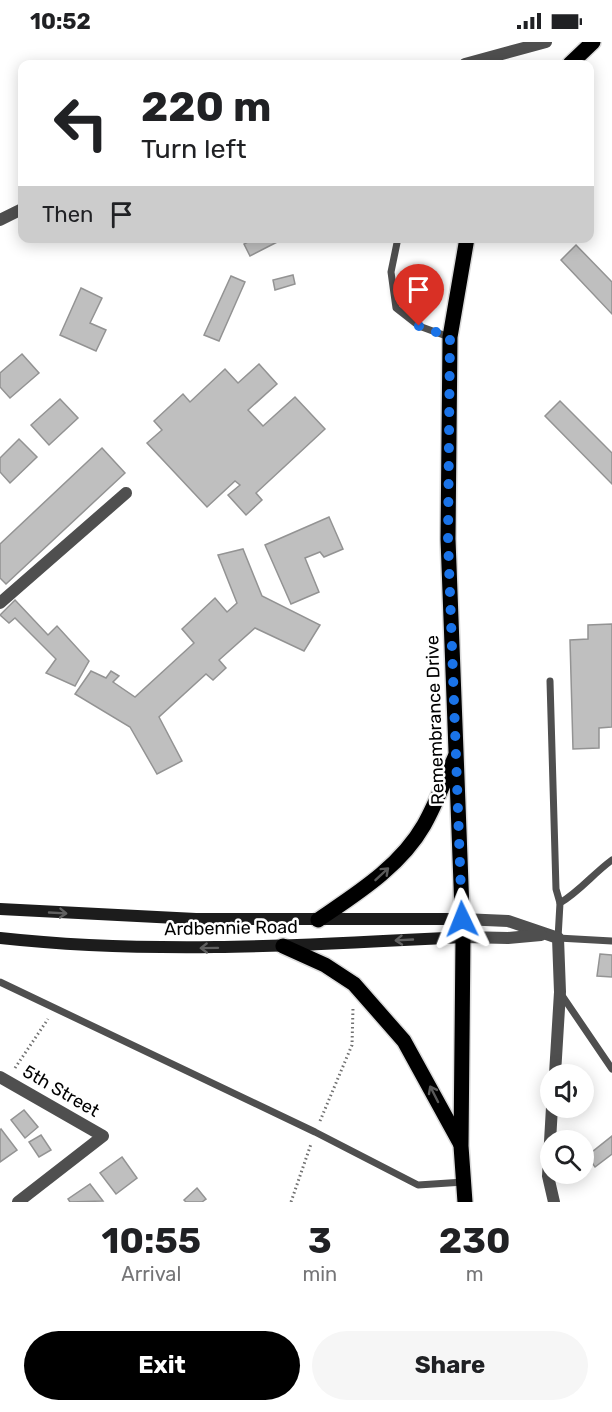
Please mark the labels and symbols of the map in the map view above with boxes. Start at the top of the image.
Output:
pin [393,264,444,326]
street label: Remembrance Drive [421,635,449,805]
one-way arrow [374,866,389,881]
position arrow [430,887,494,951]
one-way arrow [48,907,68,918]
street label: Ardbennie Road [164,916,298,940]
one-way arrow [395,935,415,946]
one-way arrow [200,942,220,954]
street label: 5th Street [19,1060,103,1122]
one-way arrow [428,1086,439,1104]

